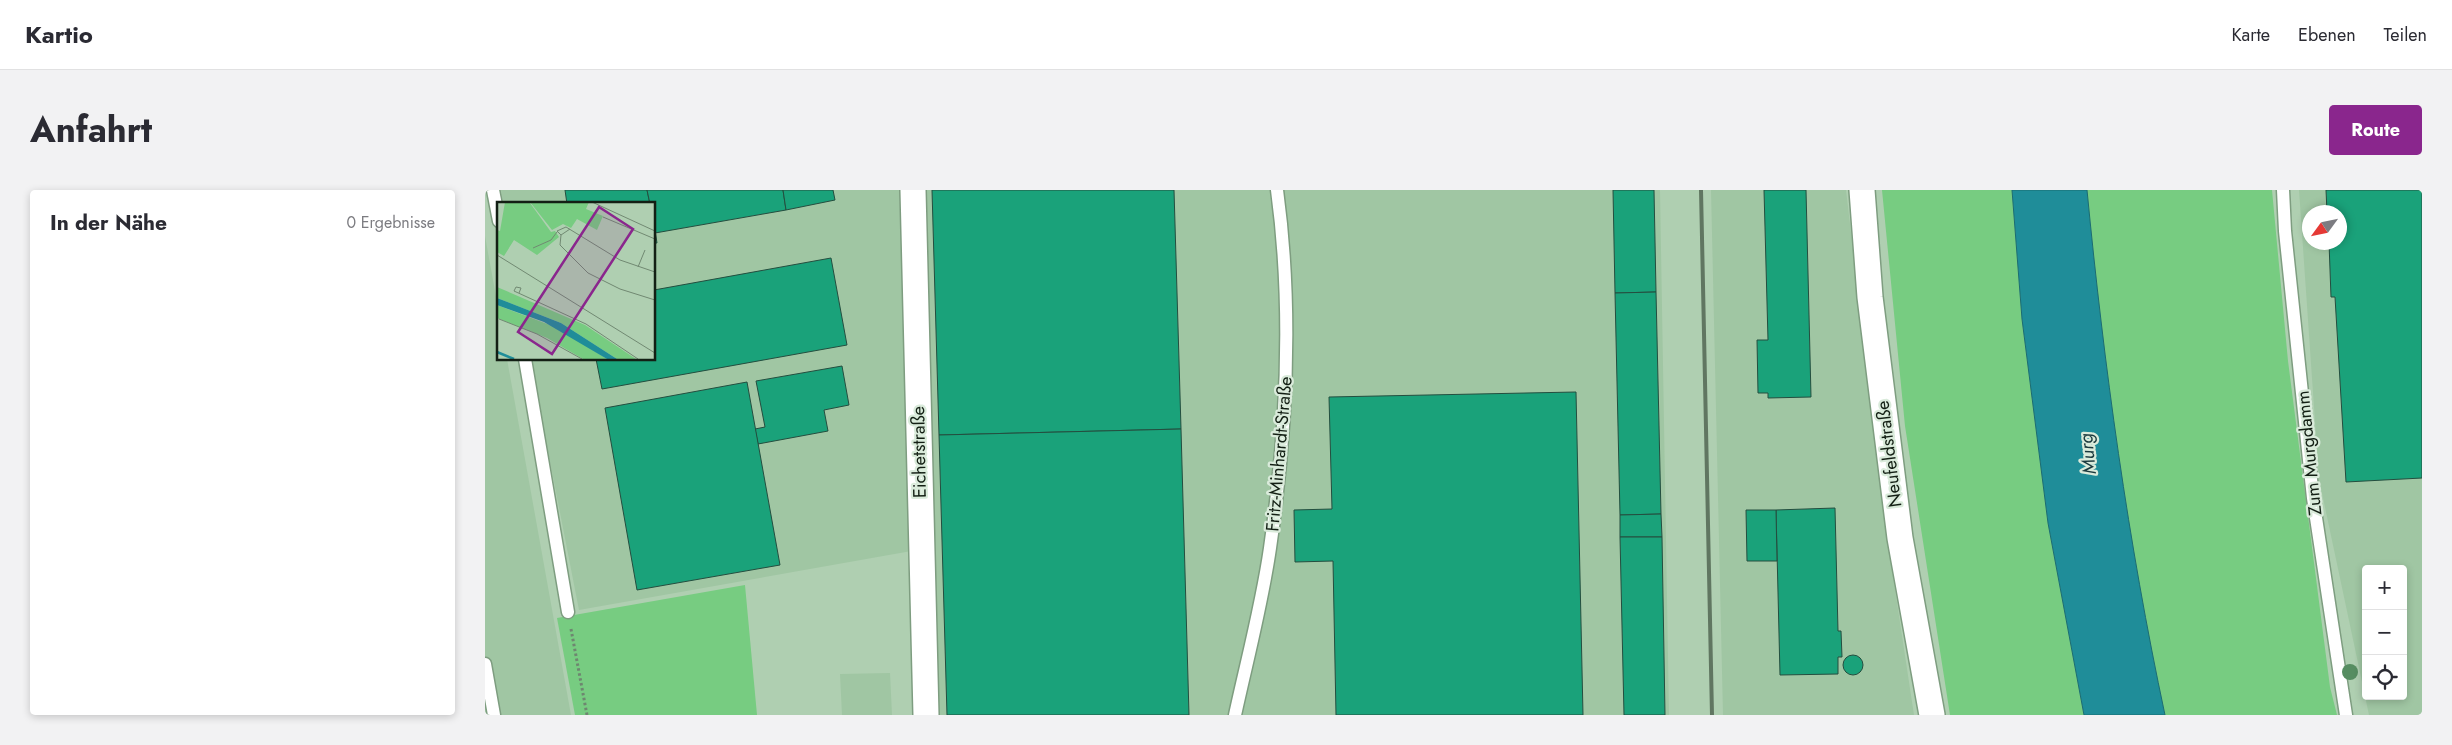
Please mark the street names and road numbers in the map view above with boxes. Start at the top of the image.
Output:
street label: Fritz-Minhardt-Straße [1259,375,1299,533]
street label: Zum Murgdamm [2290,389,2328,517]
street label: Neufeldstraße [1870,399,1908,509]
street label: Eichetstraße [905,406,933,498]

